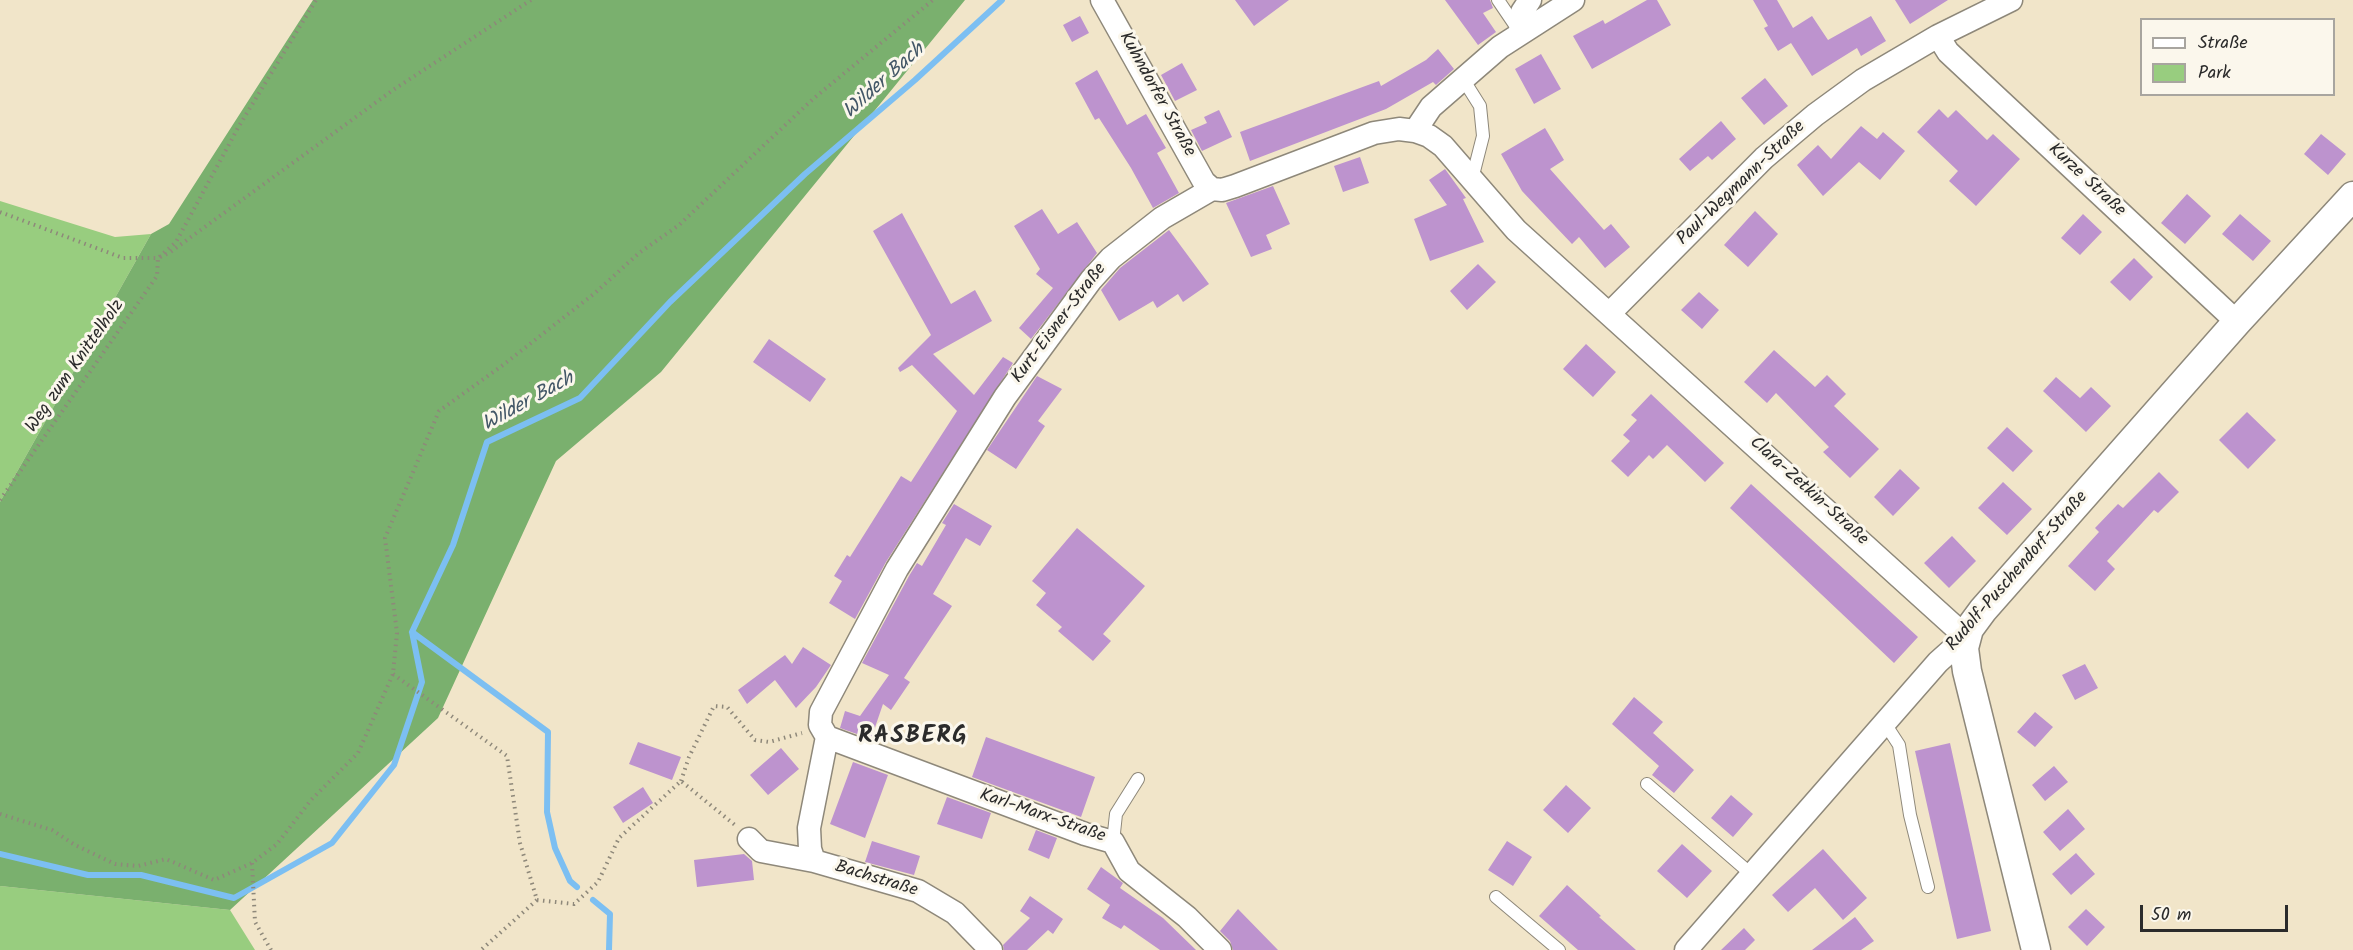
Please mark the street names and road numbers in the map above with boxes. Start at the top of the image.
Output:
street label: Kuhndorfer Straße [1113,29,1199,161]
street label: Paul-Wegmann-Straße [1673,117,1811,251]
street label: Kurze Straße [2043,140,2129,222]
street label: Kurt-Eisner-Straße [1008,260,1112,388]
street label: Weg zum Knittelholz [22,296,130,438]
street label: Clara-Zetkin-Straße [1744,433,1872,551]
street label: Rudolf-Puschendorf-Straße [1943,488,2093,656]
street label: Karl-Marx-Straße [976,785,1108,849]
street label: Bachstraße [832,857,920,903]

